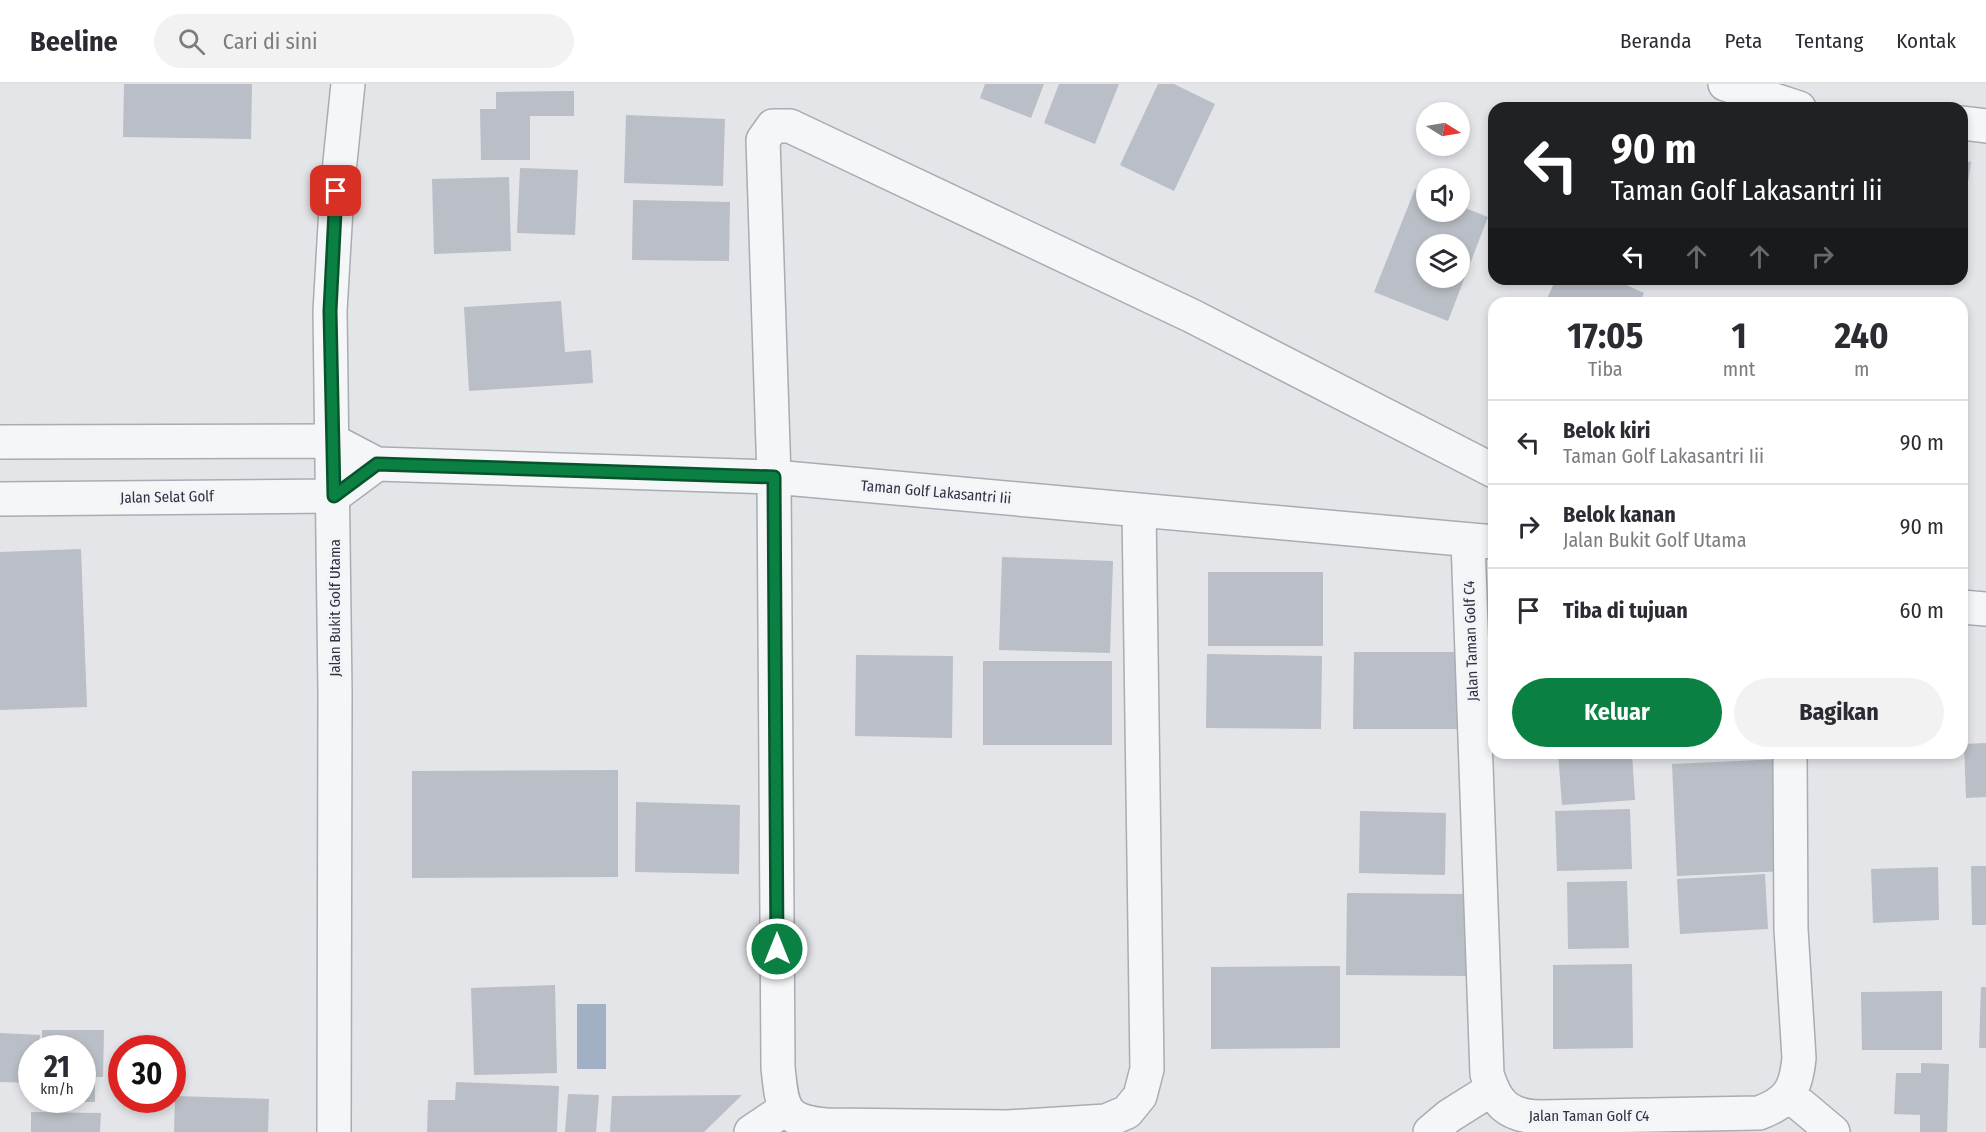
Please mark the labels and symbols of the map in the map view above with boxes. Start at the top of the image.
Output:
north arrow [1416,102,1470,156]
pin [310,165,361,216]
street label: Taman Golf Lakasantri Iii [860,476,1012,508]
street label: Jalan Selat Golf [120,487,215,507]
street label: Jalan Bukit Golf Utama [326,539,344,677]
street label: Jalan Taman Golf C4 [1460,580,1482,702]
position arrow [745,917,809,981]
speed limit sign: 30 [108,1035,186,1113]
street label: Jalan Taman Golf C4 [1529,1107,1649,1125]

